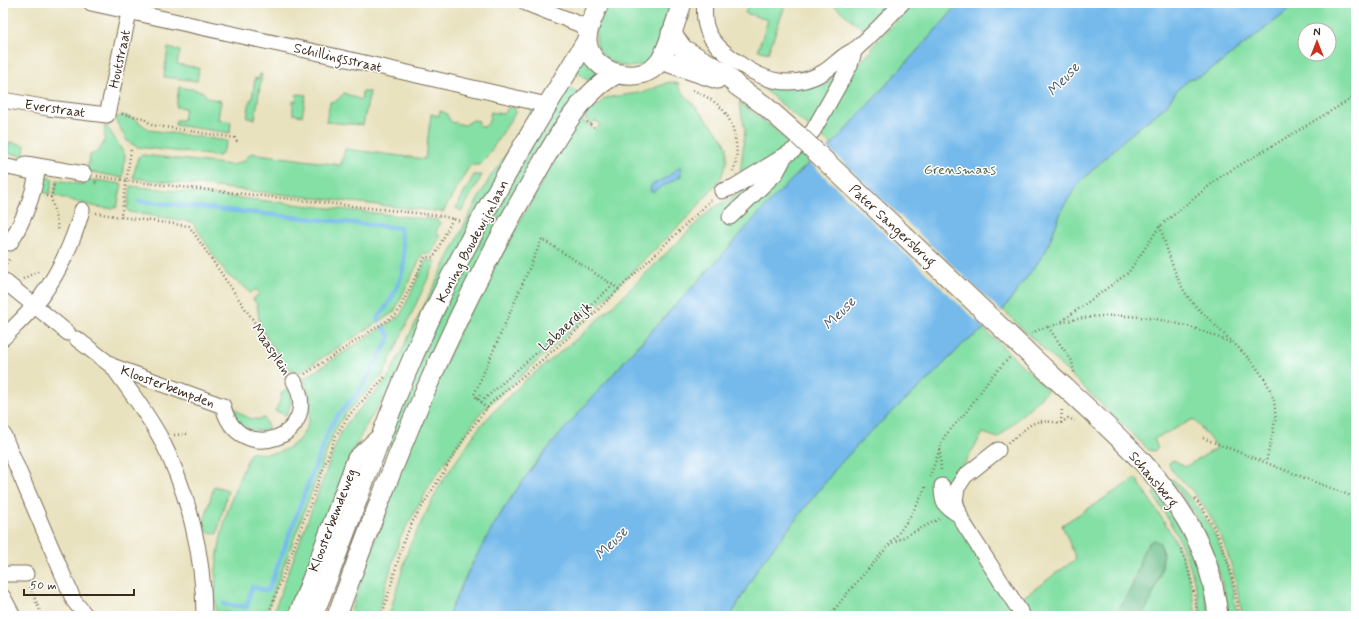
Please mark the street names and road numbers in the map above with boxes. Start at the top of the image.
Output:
street label: Houtstraat [105,28,135,90]
street label: Schillingsstraat [292,39,384,79]
street label: Everstraat [23,96,86,122]
street label: Koning Boudewijnlaan [433,177,513,306]
street label: Pater Sangersbrug [844,181,940,272]
street label: Labaerdijk [535,298,596,355]
street label: Maasplein [247,320,295,379]
street label: Kloosterbempden [118,362,217,412]
street label: Schansberg [1123,448,1182,513]
street label: Kloosterbemdeweg [305,466,361,575]

